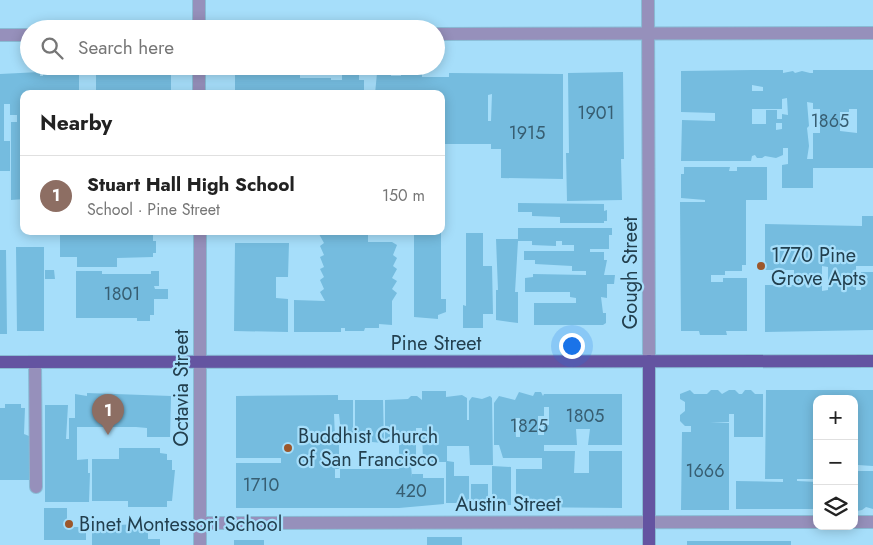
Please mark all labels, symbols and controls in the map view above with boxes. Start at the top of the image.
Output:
search box [20,20,445,75]
icon: search [38,34,66,62]
text: Search here [78,34,174,61]
house number: 1901 [577,100,615,126]
text: Nearby [40,108,112,138]
house number: 1865 [811,108,849,134]
house number: 1915 [509,120,545,146]
text: Stuart Hall High School [87,171,295,198]
text: 1 [52,184,60,207]
text: 150 m [382,184,425,207]
text: School · Pine Street [87,198,220,221]
street label: Gough Street [616,217,645,329]
place label: 1770 Pine Grove Apts [771,241,866,293]
marker: 1770 Pine Grove Apts [755,260,767,272]
house number: 1801 [104,281,140,307]
street label: Octavia Street [167,329,196,447]
street label: Pine Street [391,329,482,358]
your location [559,333,585,359]
pin: 1 [92,394,124,435]
map controls [813,395,858,530]
button: + [813,395,858,440]
house number: 1805 [566,403,604,429]
house number: 1825 [510,413,548,439]
place label: Buddhist Church of San Francisco [298,422,438,474]
button: − [813,440,858,485]
marker: Buddhist Church of San Francisco [282,442,294,454]
house number: 1666 [685,458,725,484]
house number: 1710 [243,472,279,498]
house number: 420 [395,478,427,504]
button: layers [813,485,858,530]
street label: Austin Street [455,490,561,519]
place label: Binet Montessori School [79,510,282,539]
marker: Binet Montessori School [63,518,75,530]

